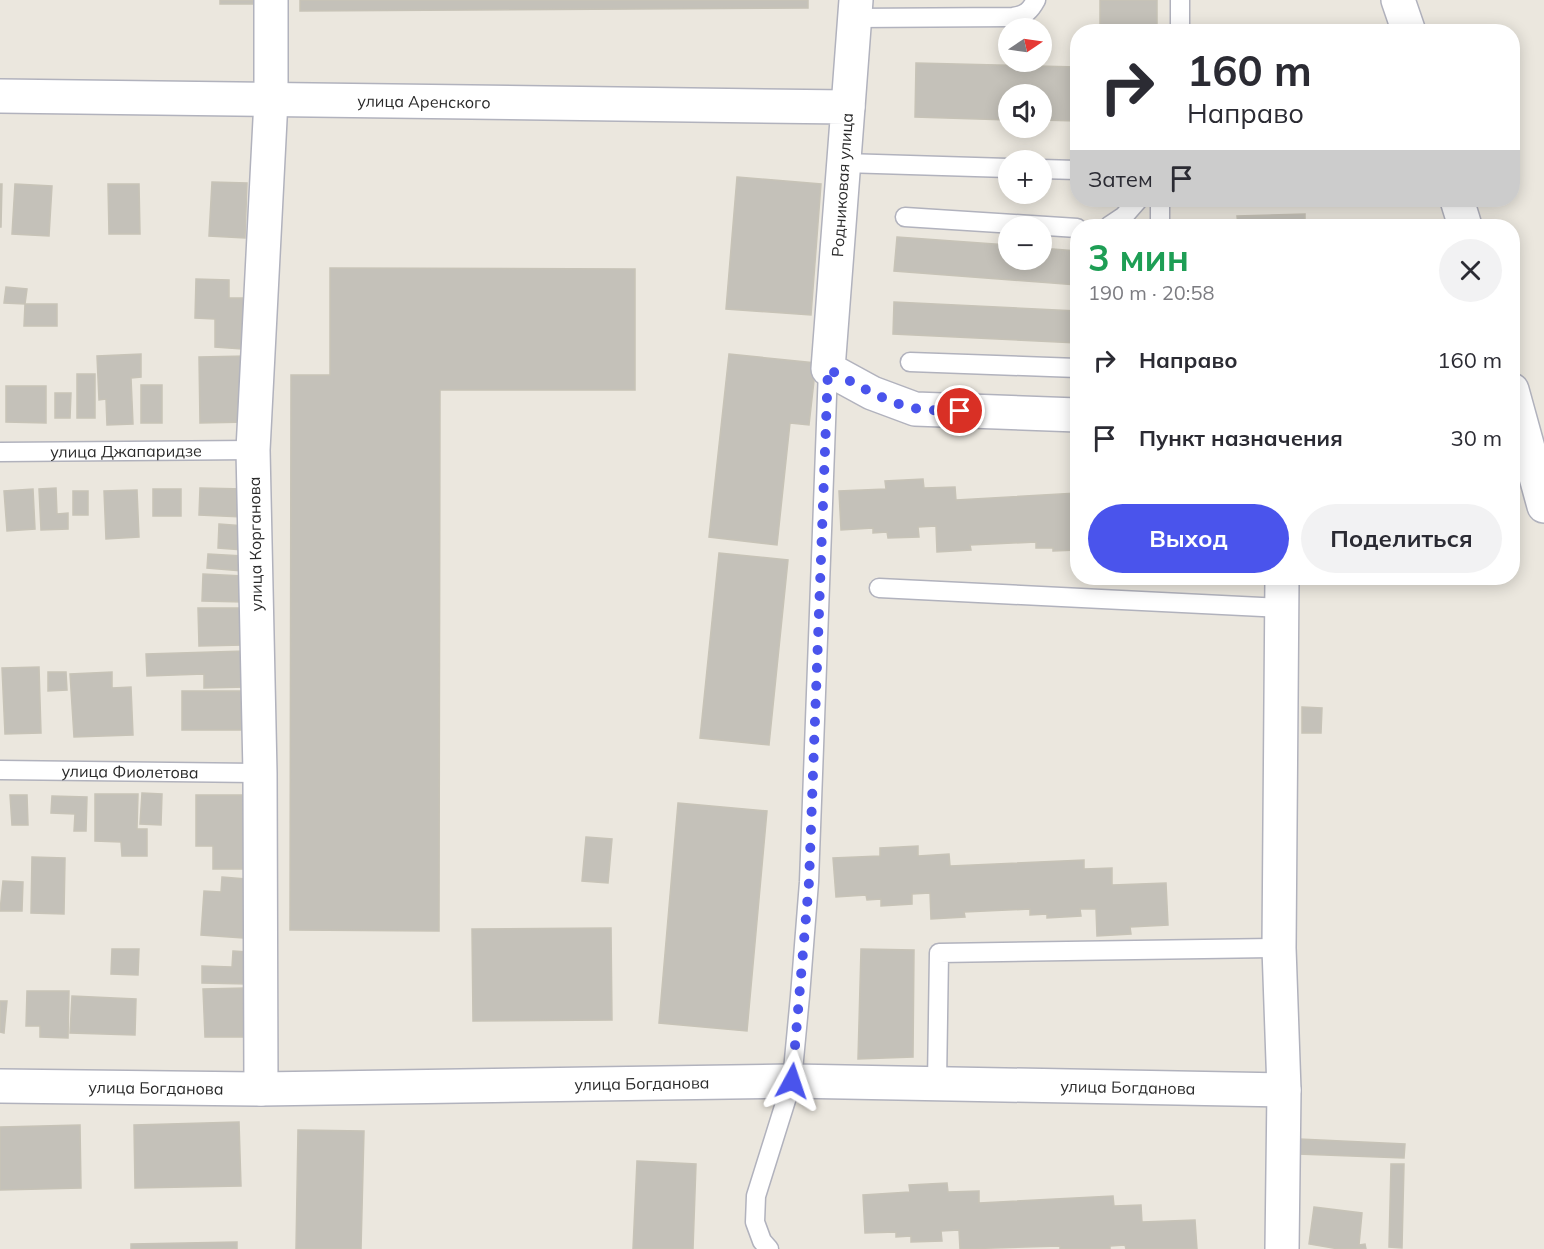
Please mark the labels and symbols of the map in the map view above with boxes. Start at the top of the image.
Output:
north arrow [998,18,1052,72]
street label: улица Аренского [357,91,491,112]
street label: Родниковая улица [827,112,857,258]
pin [934,385,985,436]
street label: улица Джапаридзе [50,440,202,462]
street label: улица Корганова [244,476,266,612]
street label: улица Фиолетова [61,761,199,782]
position arrow [760,1049,824,1113]
street label: улица Богданова [574,1072,710,1094]
street label: улица Богданова [1060,1076,1196,1098]
street label: улица Богданова [88,1077,224,1099]

